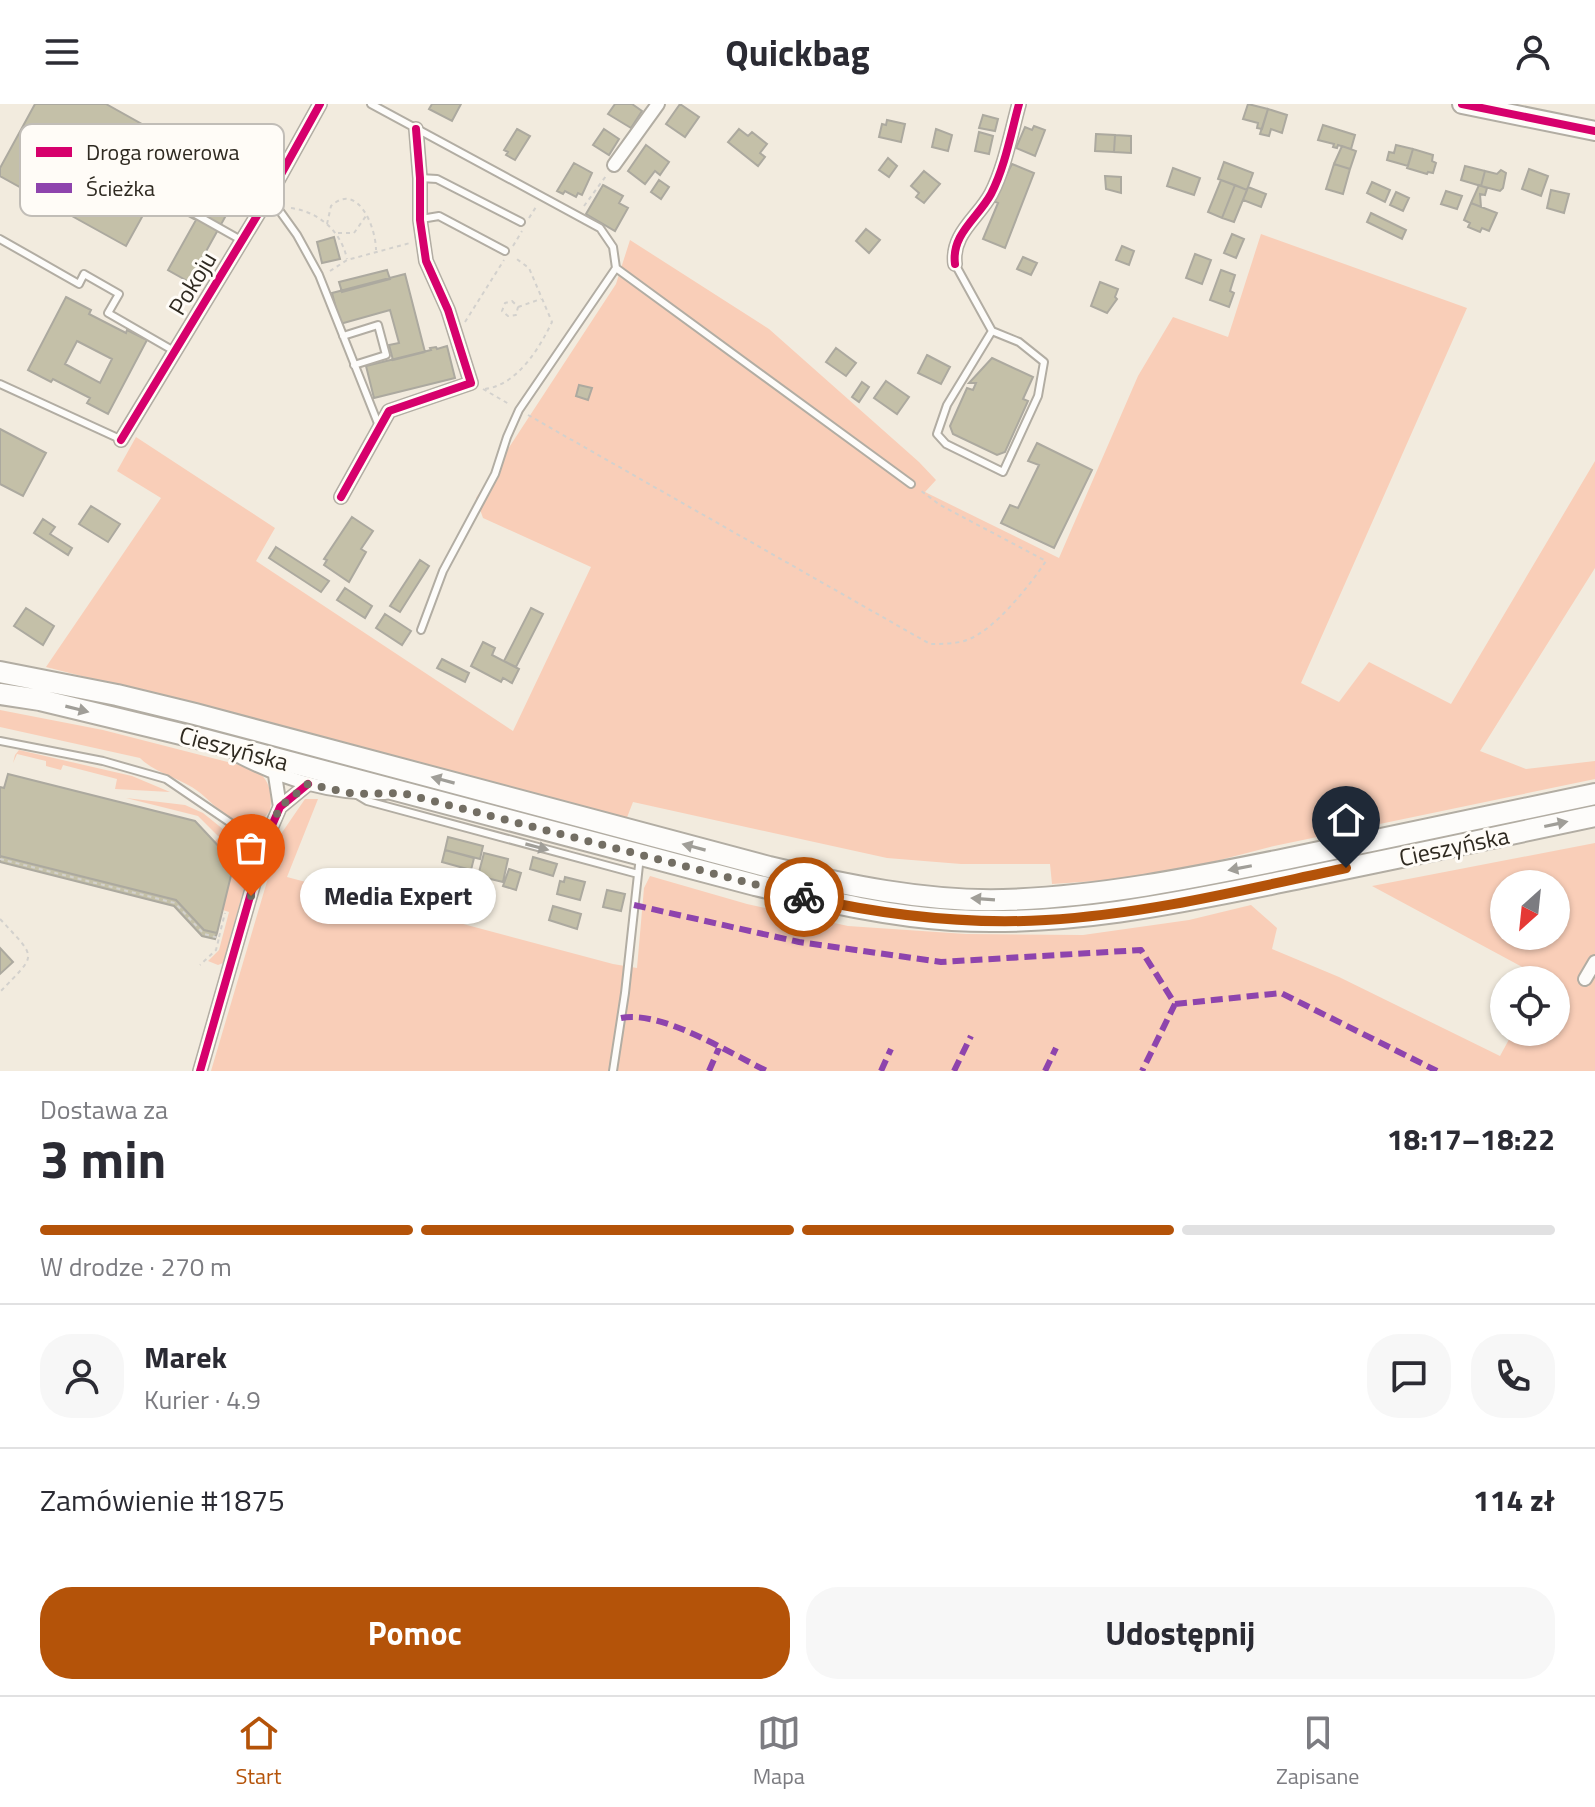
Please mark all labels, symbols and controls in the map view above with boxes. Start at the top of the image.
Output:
text: Quickbag [725,25,870,80]
icon: menu [40,30,84,74]
icon: person [1511,30,1555,74]
legend [20,124,284,216]
text: Droga rowerowa [86,135,240,169]
text: Ścieżka [86,171,155,205]
street label: Pokoju [159,244,225,322]
one-way arrow [64,703,89,715]
street label: Cieszyńska [175,716,293,780]
one-way arrow [430,774,455,786]
pin [1312,786,1380,868]
icon: home [1324,798,1368,842]
pin [217,814,285,896]
street label: Cieszyńska [1396,817,1512,875]
one-way arrow [1544,818,1569,830]
icon: bag [229,826,273,870]
one-way arrow [524,841,549,853]
one-way arrow [681,841,706,853]
courier [764,857,844,937]
one-way arrow [1227,863,1252,875]
callout: Media Expert [299,868,495,924]
north arrow [1490,870,1570,950]
map controls [1490,870,1570,1046]
icon: bike [782,875,826,919]
text: Media Expert [324,876,472,915]
one-way arrow [970,892,995,905]
button: locate [1490,966,1570,1046]
text: Dostawa za [40,1090,168,1129]
text: 18:17–18:22 [1387,1116,1555,1162]
text: 3 min [40,1119,166,1198]
text: W drodze · 270 m [40,1247,232,1286]
button: person [40,1334,124,1418]
text: Marek [144,1334,227,1380]
button: chat [1367,1334,1451,1418]
button: phone [1471,1334,1555,1418]
text: Kurier · 4.9 [144,1380,261,1419]
text: Zamówienie #1875 [40,1477,285,1523]
text: 114 zł [1473,1477,1555,1523]
button: Pomoc [40,1587,790,1679]
button: Udostępnij [806,1587,1555,1679]
tab: Start [236,1711,281,1793]
tab: Mapa [753,1711,805,1793]
tab: Zapisane [1276,1711,1359,1793]

